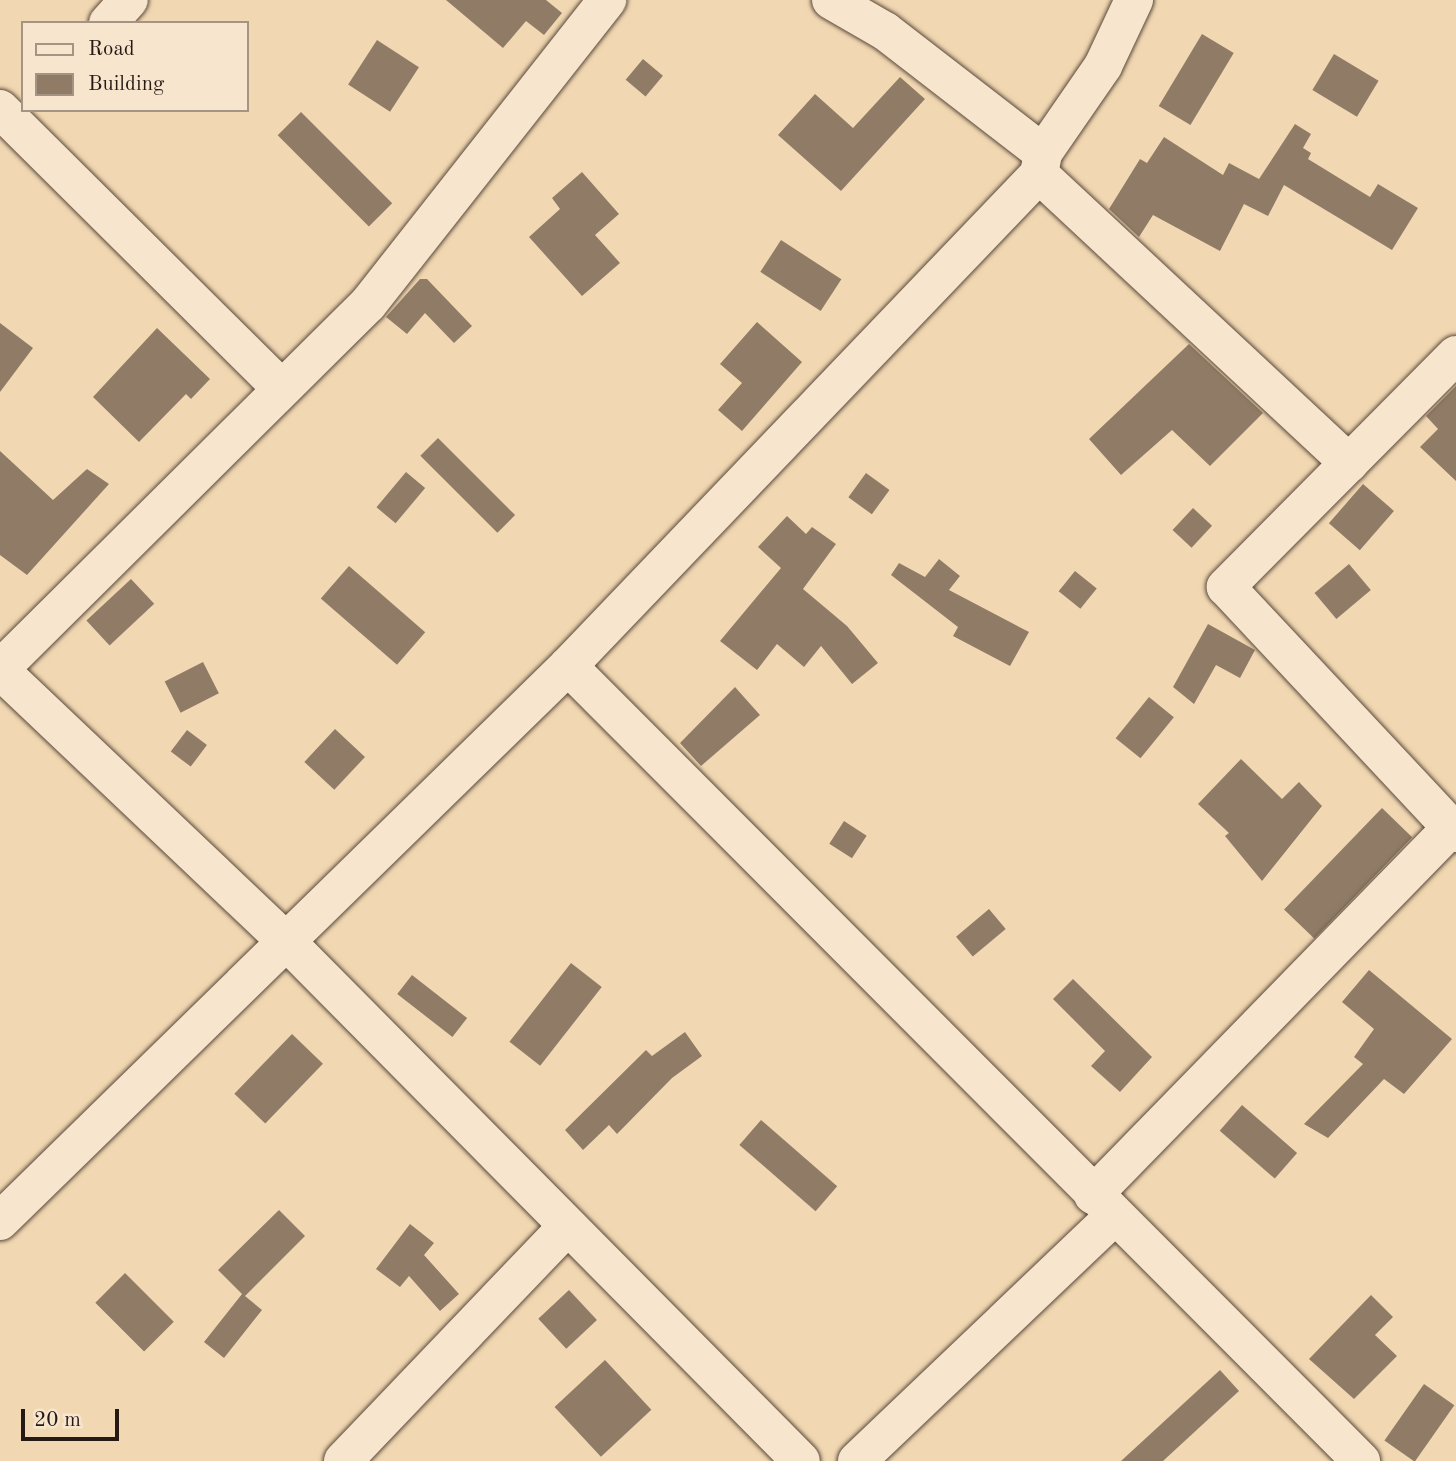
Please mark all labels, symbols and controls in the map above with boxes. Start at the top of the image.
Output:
legend [21,21,248,112]
text: Road [88,39,135,60]
text: Building [88,74,164,95]
scale bar [24,1394,122,1438]
text: 20 m [34,1410,81,1431]

